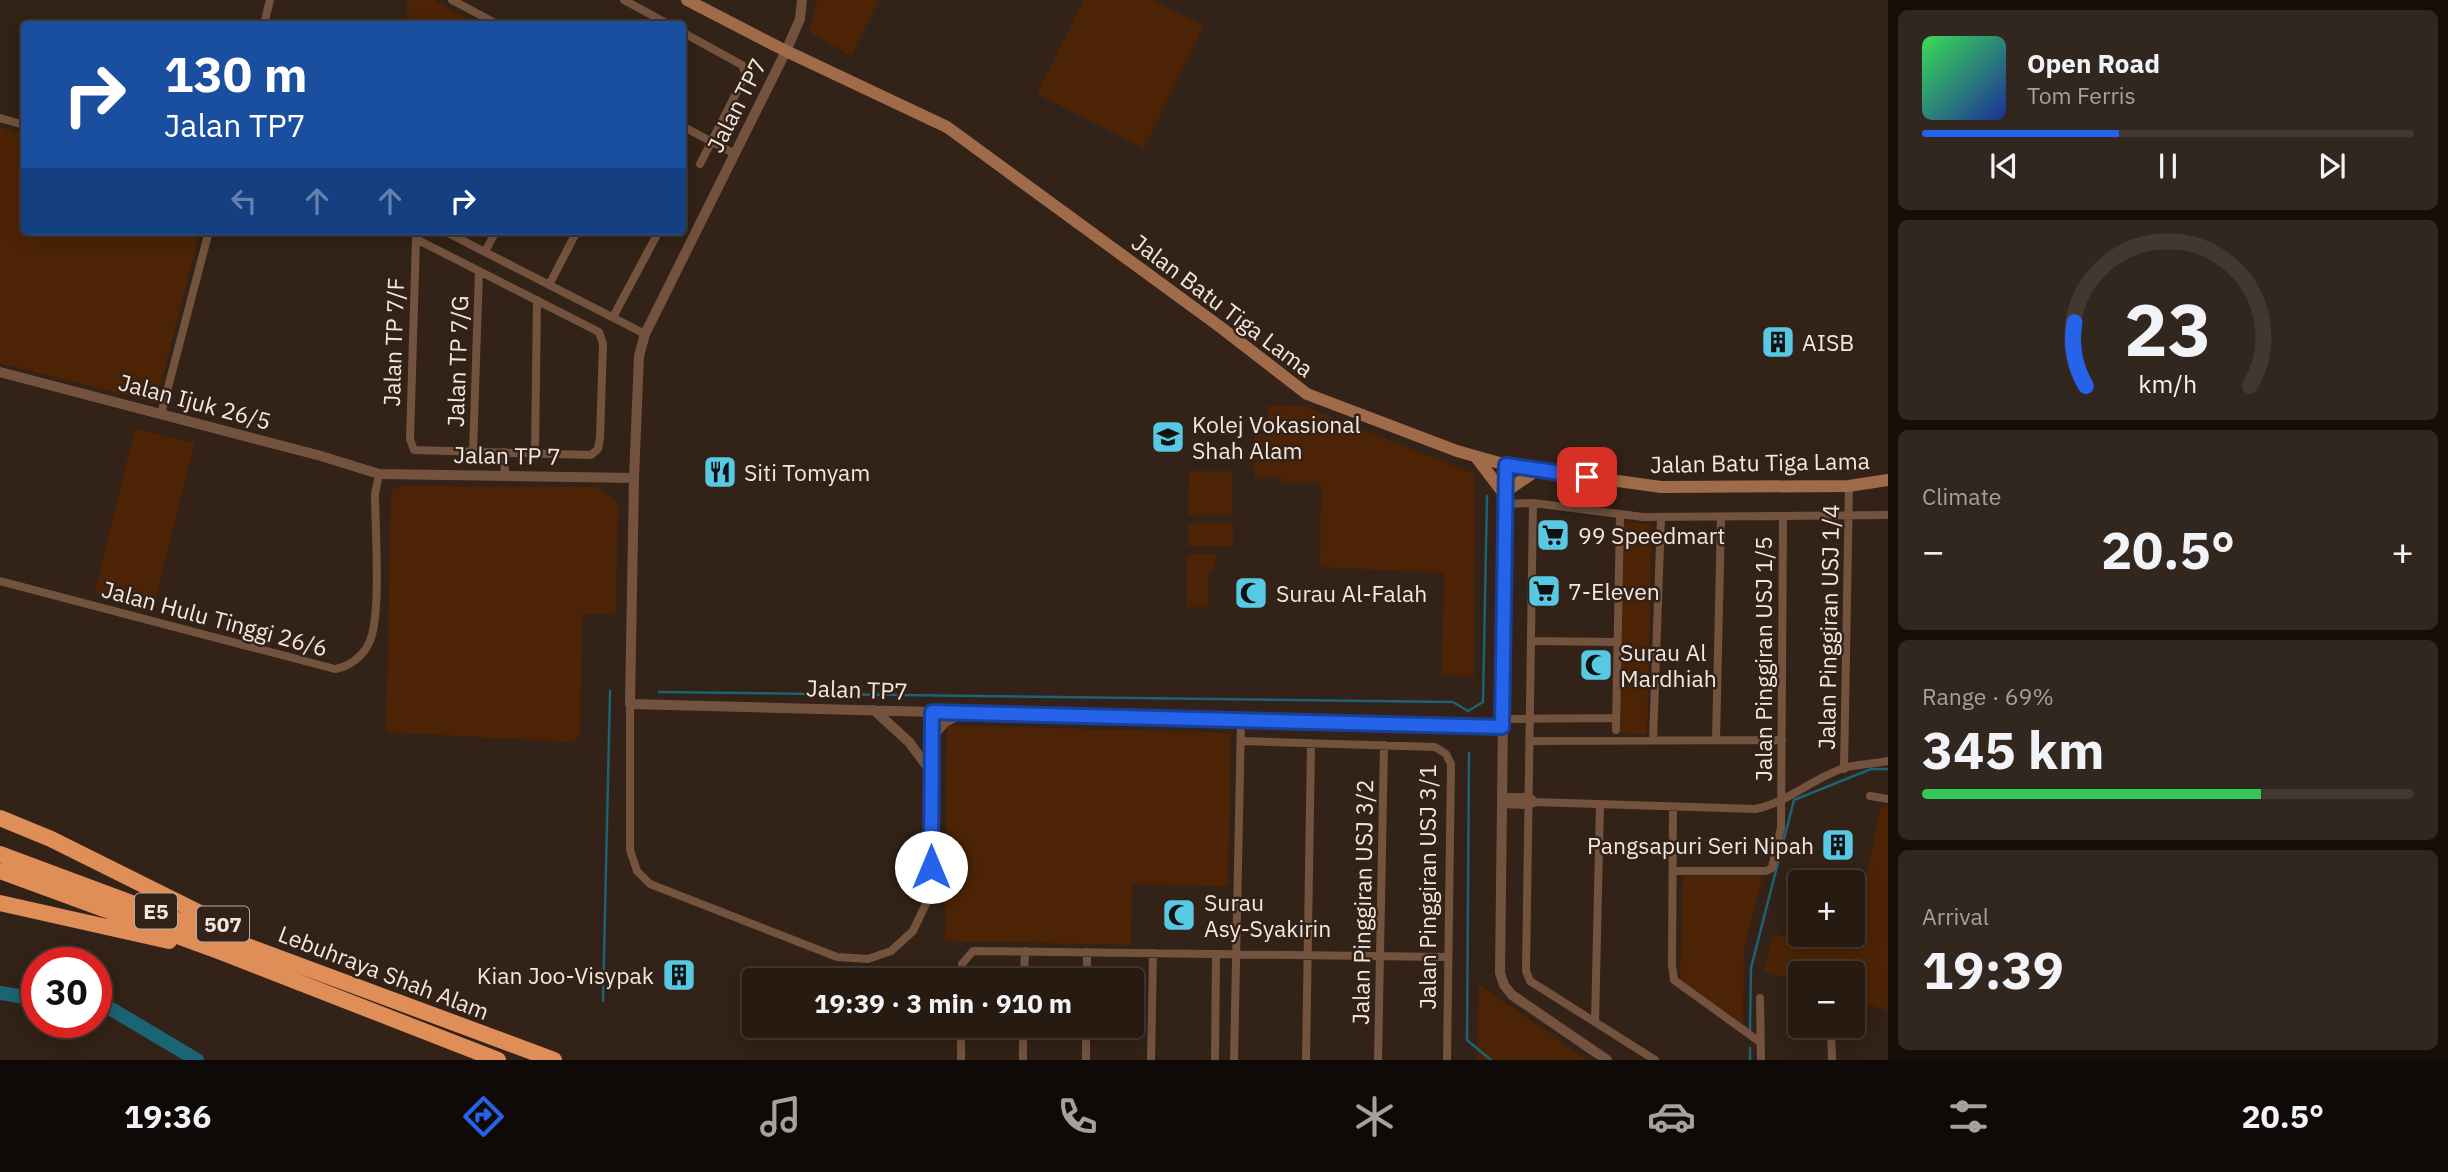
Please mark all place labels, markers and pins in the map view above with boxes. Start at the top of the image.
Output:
building icon: AISB [1759,323,1797,361]
place label: AISB [1802,327,1854,357]
place label: Kolej Vokasional Shah Alam [1192,409,1361,465]
school or university icon: Kolej Vokasional Shah Alam [1149,418,1187,456]
pin [1557,447,1617,507]
restaurant icon: Siti Tomyam [701,453,739,491]
place label: Siti Tomyam [744,457,870,487]
supermarket icon: 99 Speedmart [1534,516,1572,554]
place label: 99 Speedmart [1578,520,1725,550]
supermarket icon: 7-Eleven [1525,572,1563,610]
mosque icon: Surau Al-Falah [1232,574,1270,612]
place label: 7-Eleven [1568,576,1660,606]
place label: Surau Al-Falah [1276,578,1427,608]
place label: Surau Al Mardhiah [1620,637,1717,693]
mosque icon: Surau Al Mardhiah [1577,646,1615,684]
building icon: Pangsapuri Seri Nipah [1819,826,1857,864]
place label: Pangsapuri Seri Nipah [1587,830,1814,860]
place label: Surau Asy-Syakirin [1204,887,1331,943]
mosque icon: Surau Asy-Syakirin [1160,896,1198,934]
building icon: Kian Joo-Visypak [660,956,698,994]
place label: Kian Joo-Visypak [477,960,654,990]

